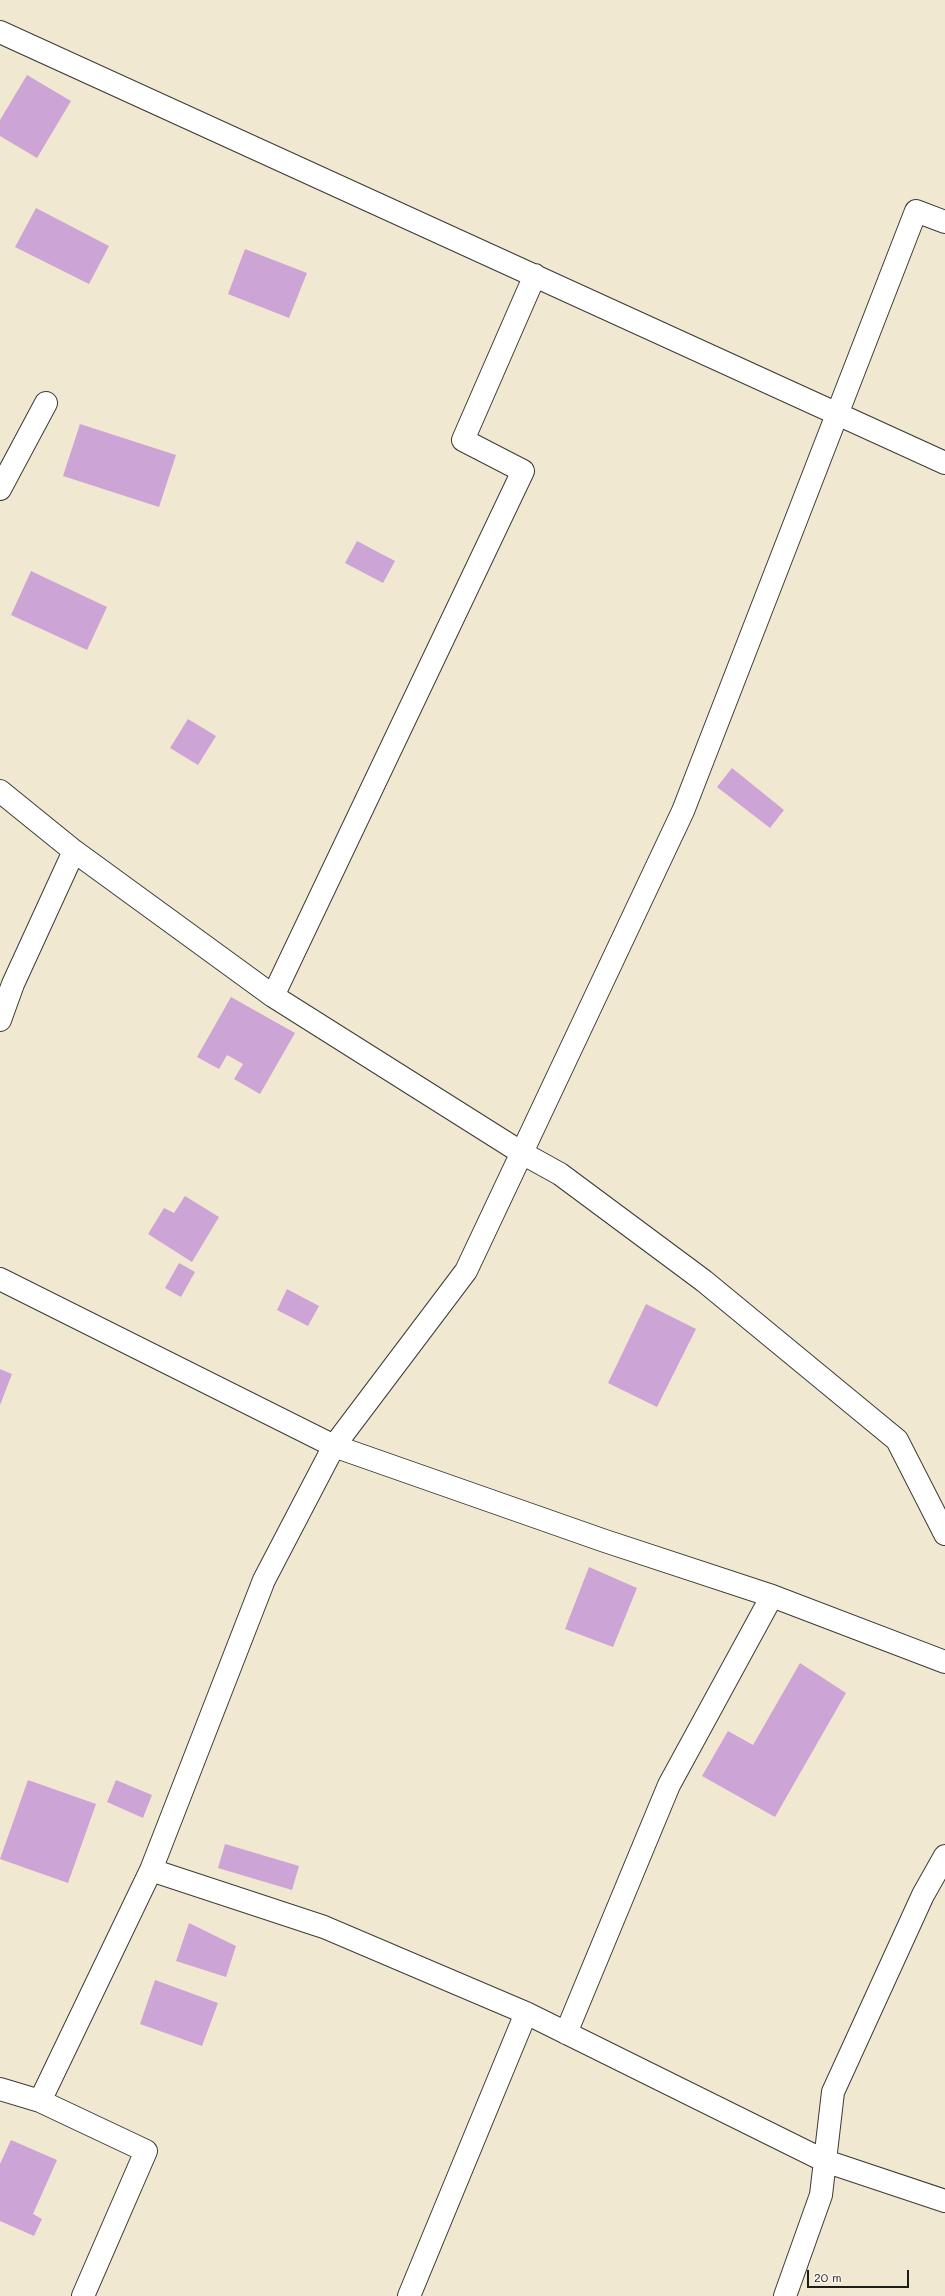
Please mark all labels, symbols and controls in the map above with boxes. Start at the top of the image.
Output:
scale bar [809,2262,911,2288]
text: 20 m [814,2269,842,2285]

